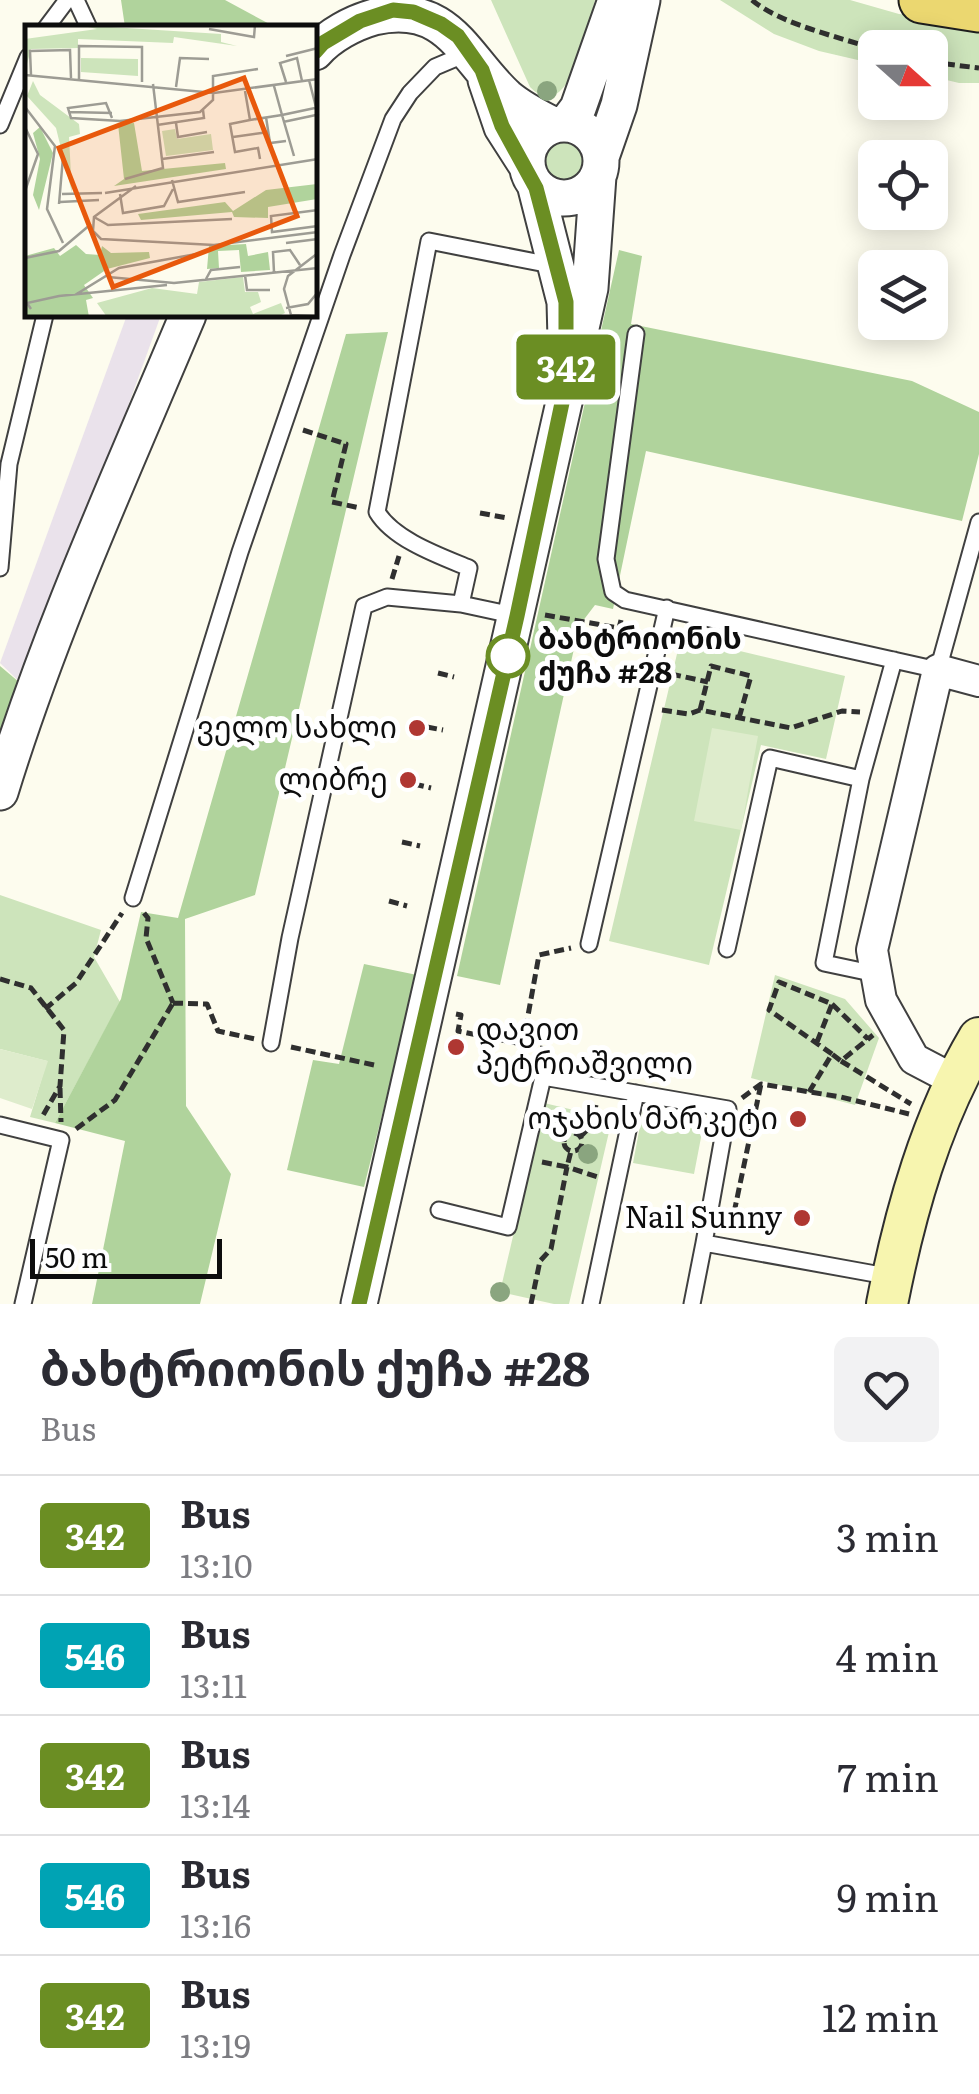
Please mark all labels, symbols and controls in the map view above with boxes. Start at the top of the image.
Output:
inset map [25,25,318,318]
north arrow [858,30,948,120]
map controls [858,30,948,340]
button: locate [858,140,948,230]
button: layers [858,250,948,340]
line badge: 342 [508,334,624,400]
text: 342 [536,341,596,393]
place label: ბახტრიონის ქუჩა #28 [538,614,742,692]
marker: ბახტრიონის ქუჩა #28 [487,635,529,677]
place label: ველო სახლი [196,703,397,747]
marker: ველო სახლი [406,717,428,739]
place label: ლიბრე [279,755,388,799]
marker: ლიბრე [397,769,419,791]
place label: დავით პეტრიაშვილი [476,1005,693,1083]
marker: დავით პეტრიაშვილი [445,1036,467,1058]
place label: ოჯახის მარკეტი [528,1094,778,1138]
marker: ოჯახის მარკეტი [787,1108,809,1130]
place label: Nail Sunny [625,1193,783,1237]
marker: Nail Sunny [791,1207,813,1229]
scale bar [30,1234,222,1278]
text: 50 m [45,1235,108,1277]
text: ბახტრიონის ქუჩა #28 [40,1330,590,1401]
button: heart [834,1337,939,1442]
text: Bus [40,1403,96,1451]
text: Bus [180,1483,251,1540]
text: 3 min [836,1507,939,1564]
text: 342 [65,1509,125,1561]
text: 13:10 [180,1540,253,1588]
text: Bus [180,1603,251,1660]
text: 4 min [836,1627,939,1684]
text: 546 [65,1629,125,1681]
text: 13:11 [180,1660,247,1708]
text: Bus [180,1723,251,1780]
text: 7 min [837,1747,939,1804]
text: 342 [65,1749,125,1801]
text: 13:14 [180,1780,250,1828]
text: Bus [180,1843,251,1900]
text: 9 min [837,1867,939,1924]
text: 546 [65,1869,125,1921]
text: 13:16 [180,1900,251,1948]
text: Bus [180,1963,251,2020]
text: 12 min [822,1987,939,2044]
text: 342 [65,1989,125,2041]
text: 13:19 [180,2020,251,2068]

